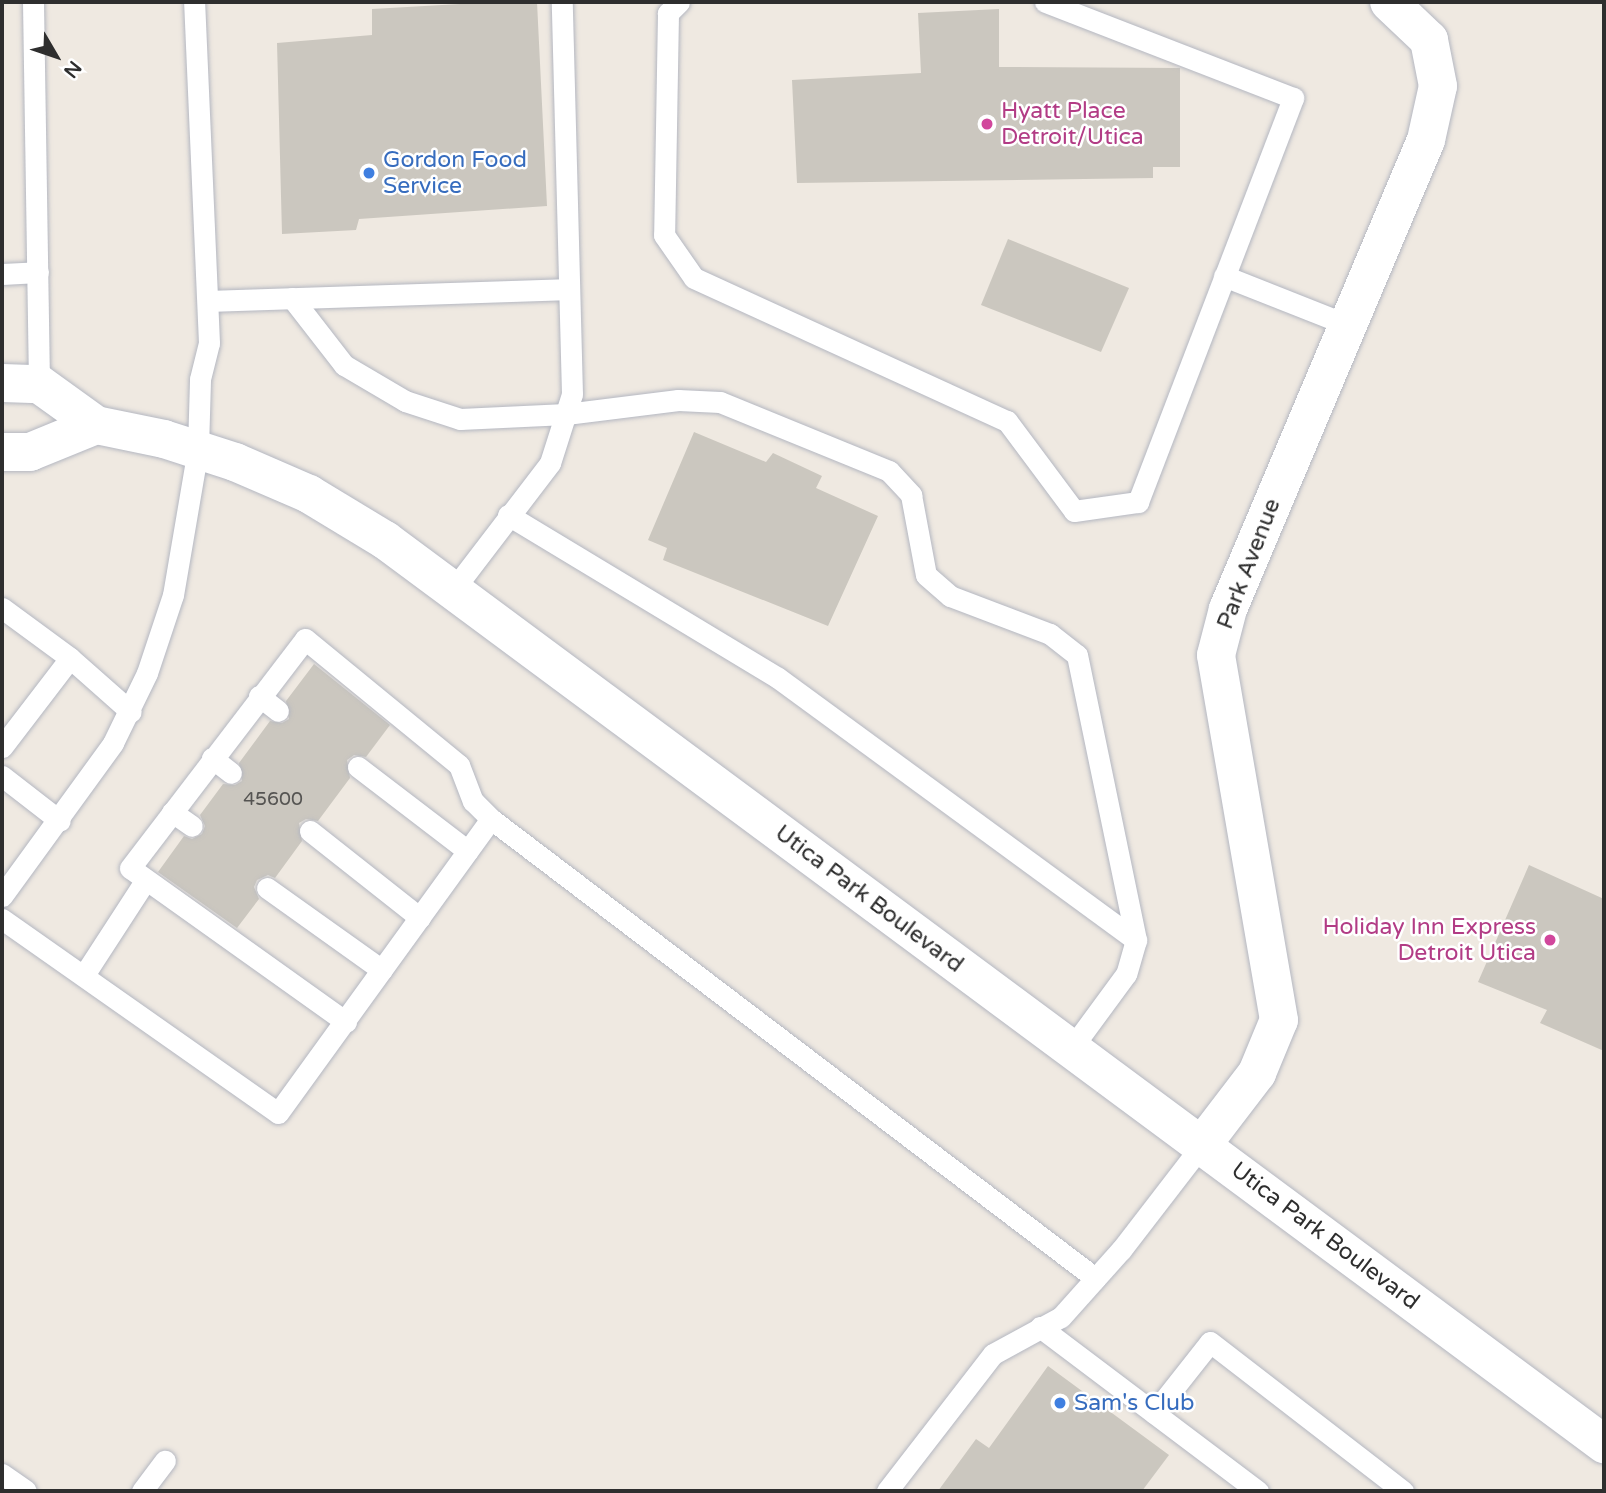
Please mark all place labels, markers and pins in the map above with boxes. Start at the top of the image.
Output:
place label: Hyatt Place Detroit/Utica [1001,97,1144,151]
marker: Hyatt Place Detroit/Utica [979,116,995,132]
place label: Gordon Food Service [383,146,527,200]
marker: Gordon Food Service [361,165,377,181]
place label: Holiday Inn Express Detroit Utica [1322,913,1536,967]
marker: Holiday Inn Express Detroit Utica [1542,932,1558,948]
place label: Sam's Club [1074,1389,1195,1417]
marker: Sam's Club [1052,1395,1068,1411]

